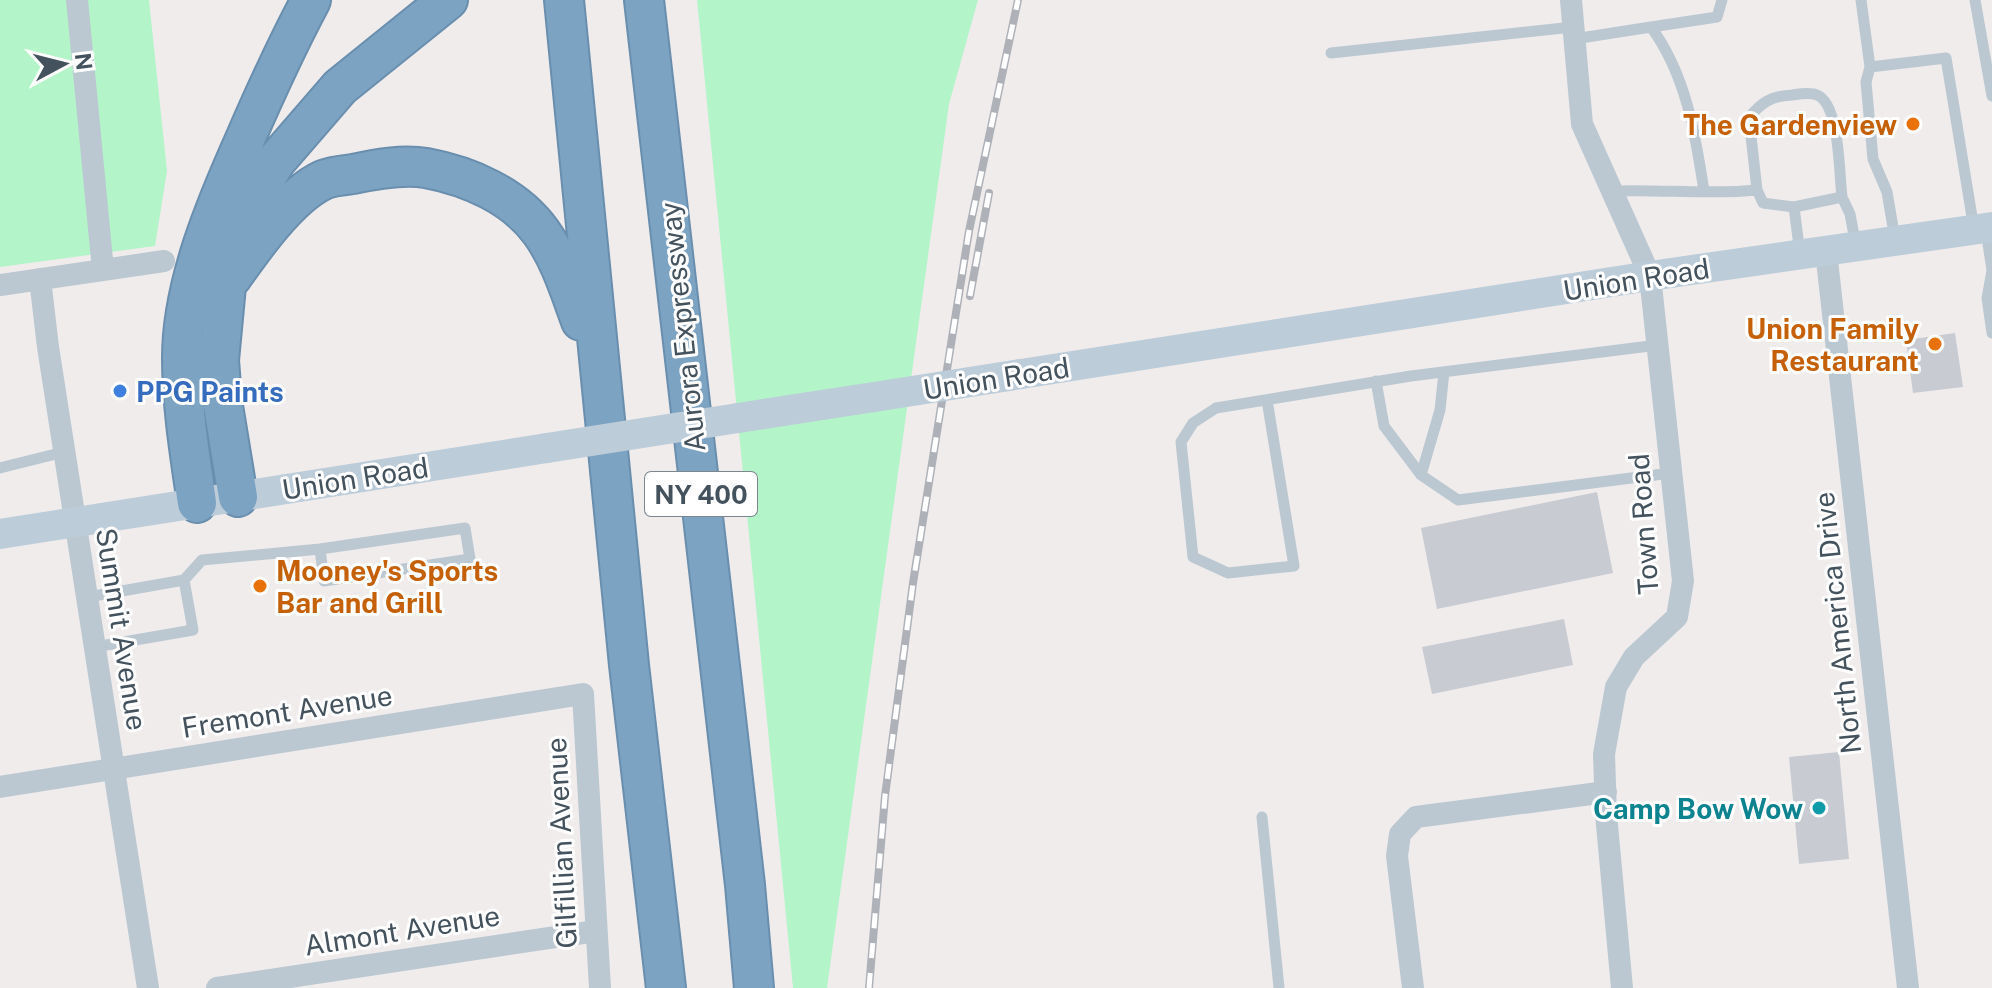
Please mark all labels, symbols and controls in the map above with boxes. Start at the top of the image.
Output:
north arrow [24,24,104,104]
text: N [70,51,98,72]
place label: The Gardenview [1683,108,1897,141]
marker: The Gardenview [1904,115,1922,133]
street label: Aurora Expressway [652,200,712,454]
street label: Union Road [1560,251,1712,307]
place label: Union Family Restaurant [1746,312,1919,377]
marker: Union Family Restaurant [1926,335,1944,353]
street label: Union Road [920,350,1072,406]
place label: PPG Paints [136,375,284,408]
marker: PPG Paints [111,382,129,400]
street label: Union Road [279,450,431,506]
street label: Town Road [1622,452,1664,596]
road number: NY 400 [645,472,757,516]
street label: North America Drive [1807,490,1867,756]
street label: Summit Avenue [90,525,154,733]
place label: Mooney's Sports Bar and Grill [276,554,498,619]
marker: Mooney's Sports Bar and Grill [251,577,269,595]
street label: Fremont Avenue [179,678,395,744]
street label: Gilfillian Avenue [539,737,583,949]
place label: Camp Bow Wow [1593,792,1803,825]
marker: Camp Bow Wow [1810,799,1828,817]
street label: Almont Avenue [302,898,502,962]

